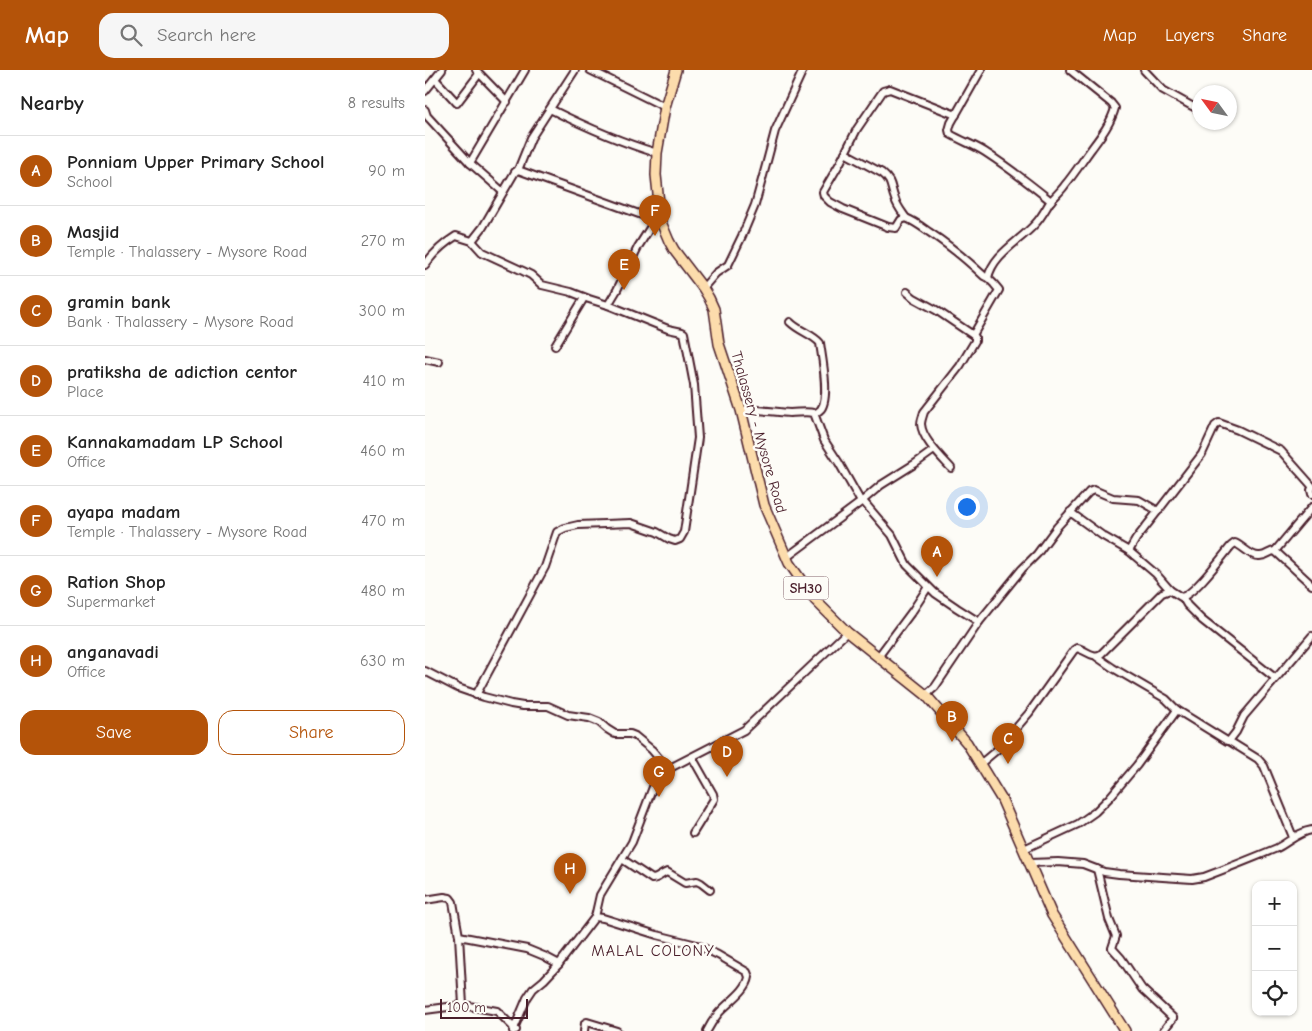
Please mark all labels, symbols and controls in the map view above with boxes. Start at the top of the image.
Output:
search box [99,13,449,58]
text: Map [25,21,69,49]
icon: search [117,21,145,49]
text: Search here [157,24,256,46]
text: Map [1103,25,1137,46]
text: Layers [1165,25,1214,46]
text: Share [1242,25,1287,46]
north arrow [1192,85,1237,130]
text: Nearby [20,91,84,115]
text: 8 results [348,94,405,112]
text: Ponniam Upper Primary School [67,151,325,173]
text: A [32,162,40,180]
text: 90 m [368,162,405,180]
text: School [67,173,113,191]
pin: F [639,195,671,236]
text: Masjid [67,221,120,243]
text: B [31,232,41,250]
text: 270 m [361,232,405,250]
text: Temple · Thalassery - Mysore Road [67,243,307,261]
pin: E [608,249,640,290]
text: gramin bank [67,291,170,313]
text: C [31,302,41,320]
text: 300 m [359,302,405,320]
text: Bank · Thalassery - Mysore Road [67,313,294,331]
street label: Thalassery - Mysore Road [727,349,791,515]
text: pratiksha de adiction centor [67,361,297,383]
text: D [31,372,41,390]
text: 410 m [363,372,405,390]
text: Place [67,383,103,401]
text: Kannakamadam LP School [67,431,283,453]
text: E [31,442,41,460]
text: 460 m [360,442,405,460]
text: Office [67,453,106,471]
your location [954,494,980,520]
text: ayapa madam [67,501,180,523]
text: F [31,512,41,530]
text: 470 m [361,512,405,530]
text: Temple · Thalassery - Mysore Road [67,523,307,541]
pin: A [921,536,953,577]
text: Ration Shop [67,571,166,593]
road number: SH30 [783,576,829,600]
text: G [30,582,42,600]
text: 480 m [361,582,405,600]
text: Supermarket [67,593,155,611]
text: anganavadi [67,641,159,663]
text: H [30,652,42,670]
text: 630 m [360,652,405,670]
text: Office [67,663,106,681]
pin: B [936,701,968,742]
button: Save [20,710,208,755]
button: Share [218,710,405,755]
pin: C [992,723,1024,764]
pin: D [711,736,743,777]
pin: G [643,756,675,797]
pin: H [554,853,586,894]
map controls [1252,881,1297,1016]
button: + [1252,881,1297,926]
button: − [1252,926,1297,971]
district label: MALAL COLONY [591,942,715,960]
button: locate [1252,971,1297,1016]
scale bar [440,996,527,1019]
text: 100 m [447,999,486,1016]

